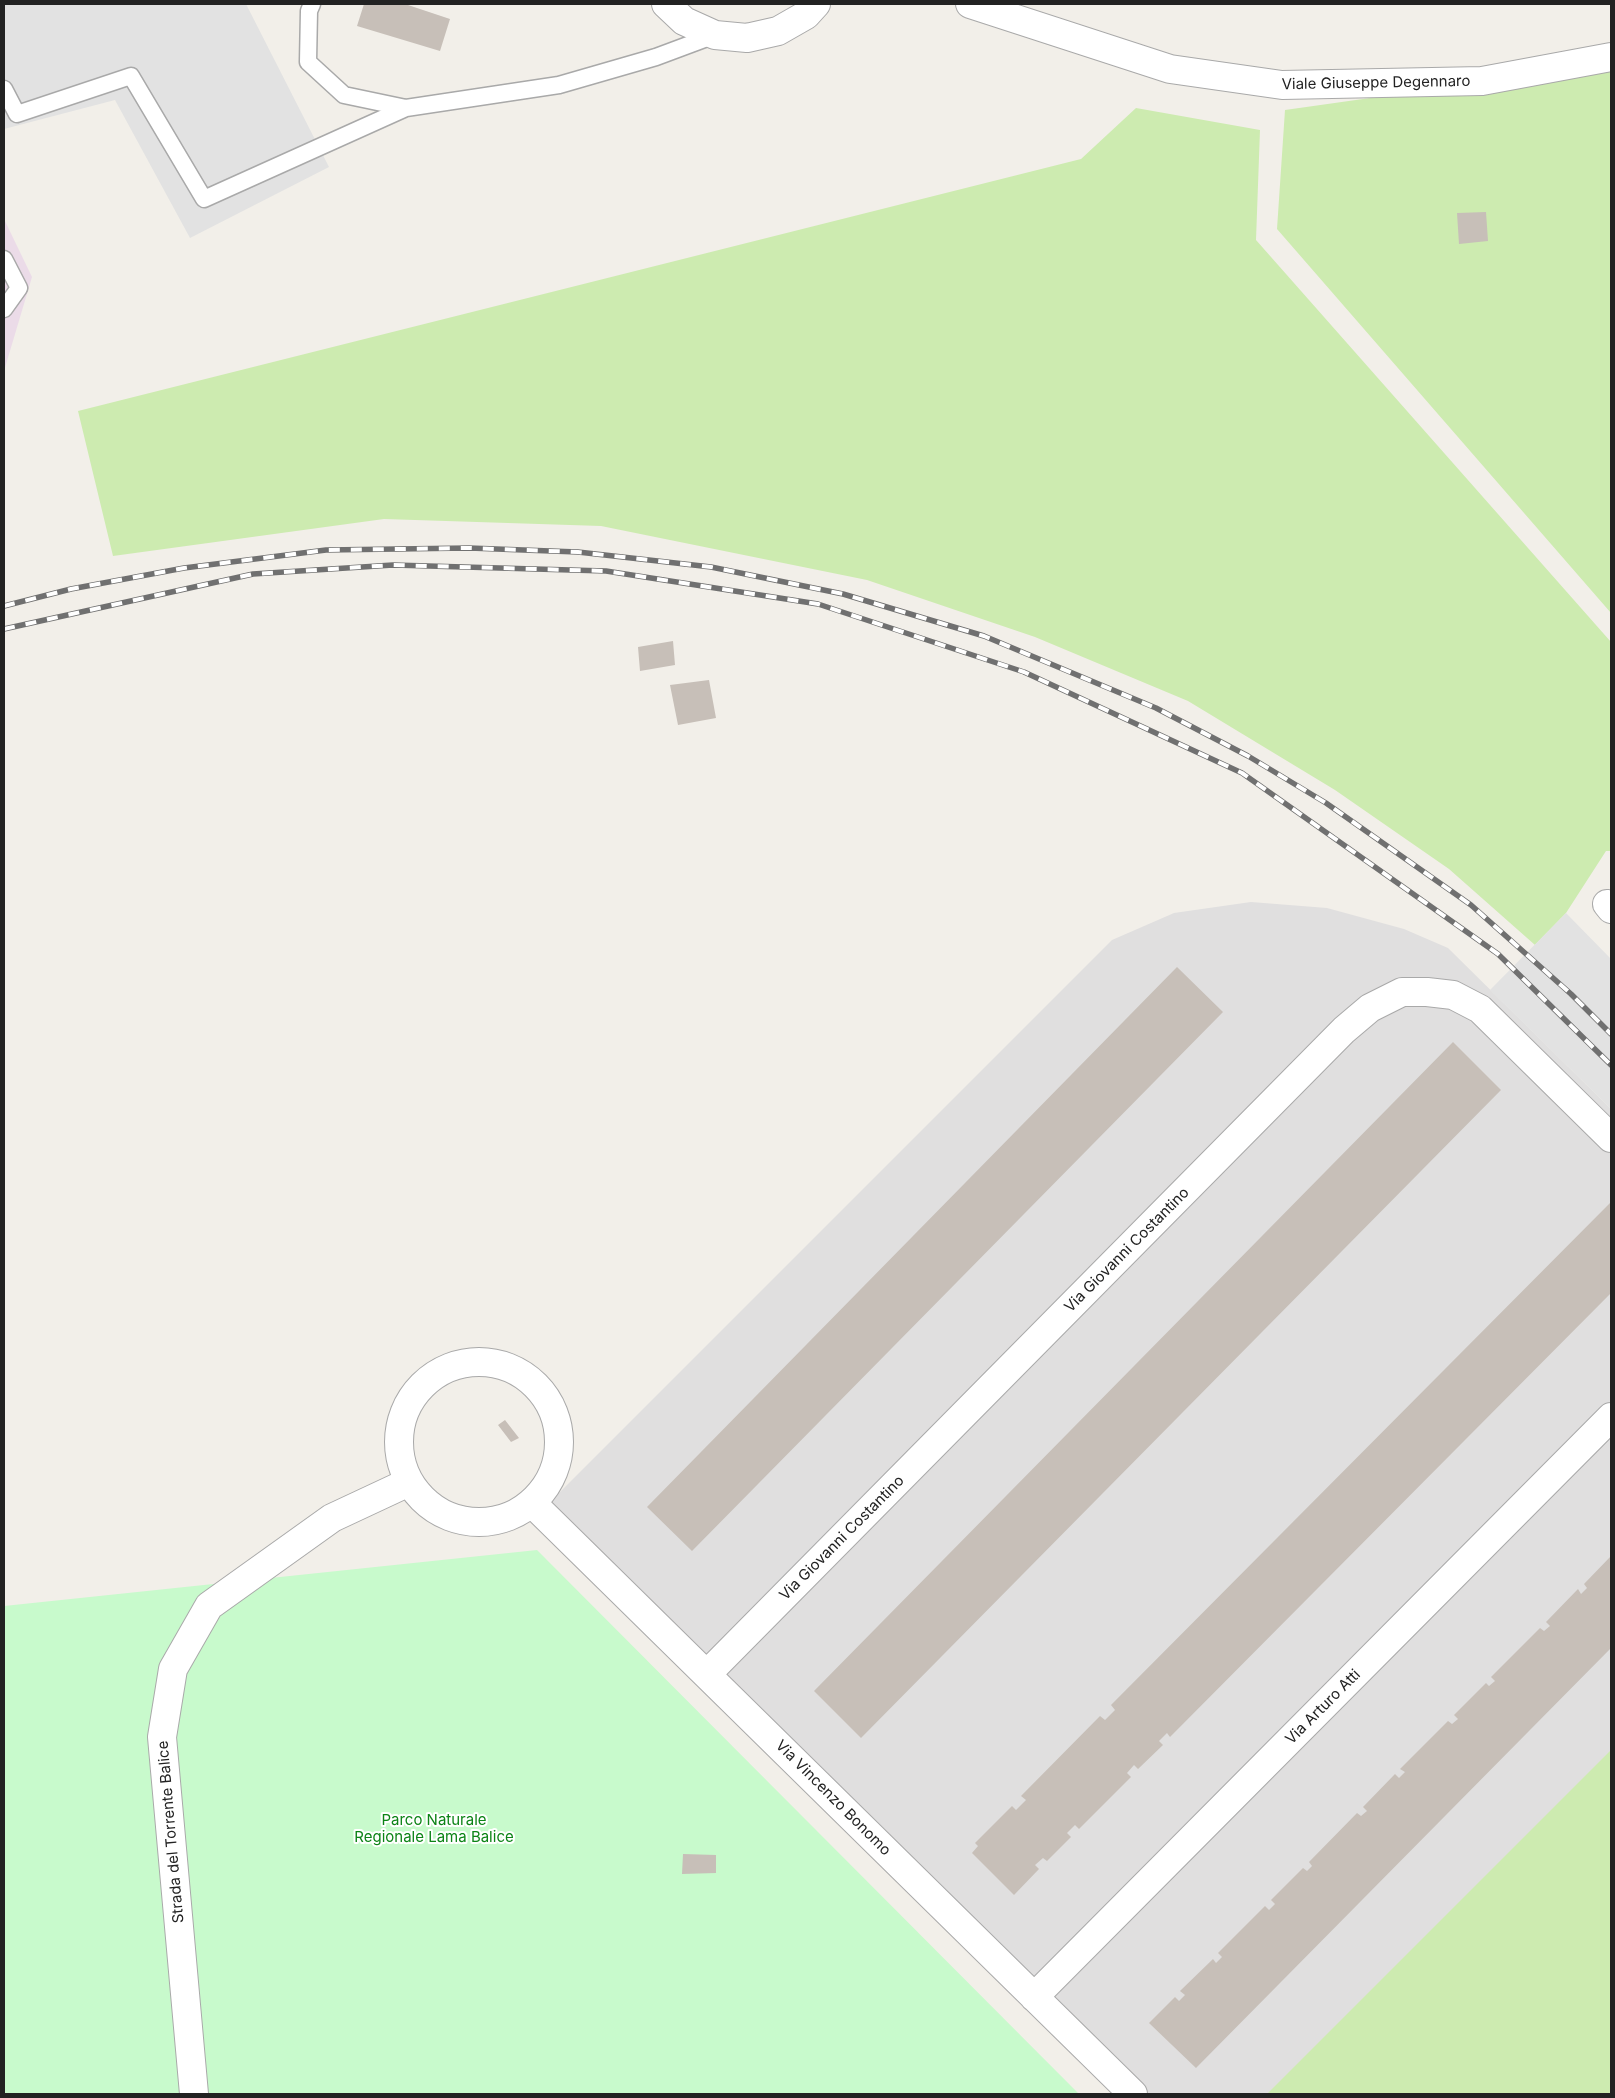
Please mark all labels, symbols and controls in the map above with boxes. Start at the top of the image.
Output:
street label: Viale Giuseppe Degennaro [1281,72,1471,94]
street label: Via Giovanni Costantino [1061,1184,1193,1316]
street label: Via Giovanni Costantino [776,1472,908,1604]
street label: Via Arturo Atti [1282,1666,1364,1748]
street label: Via Vincenzo Bonomo [772,1737,894,1859]
street label: Strada del Torrente Balice [154,1740,188,1924]
park label: Parco Naturale Regionale Lama Balice [354,1811,514,1846]

